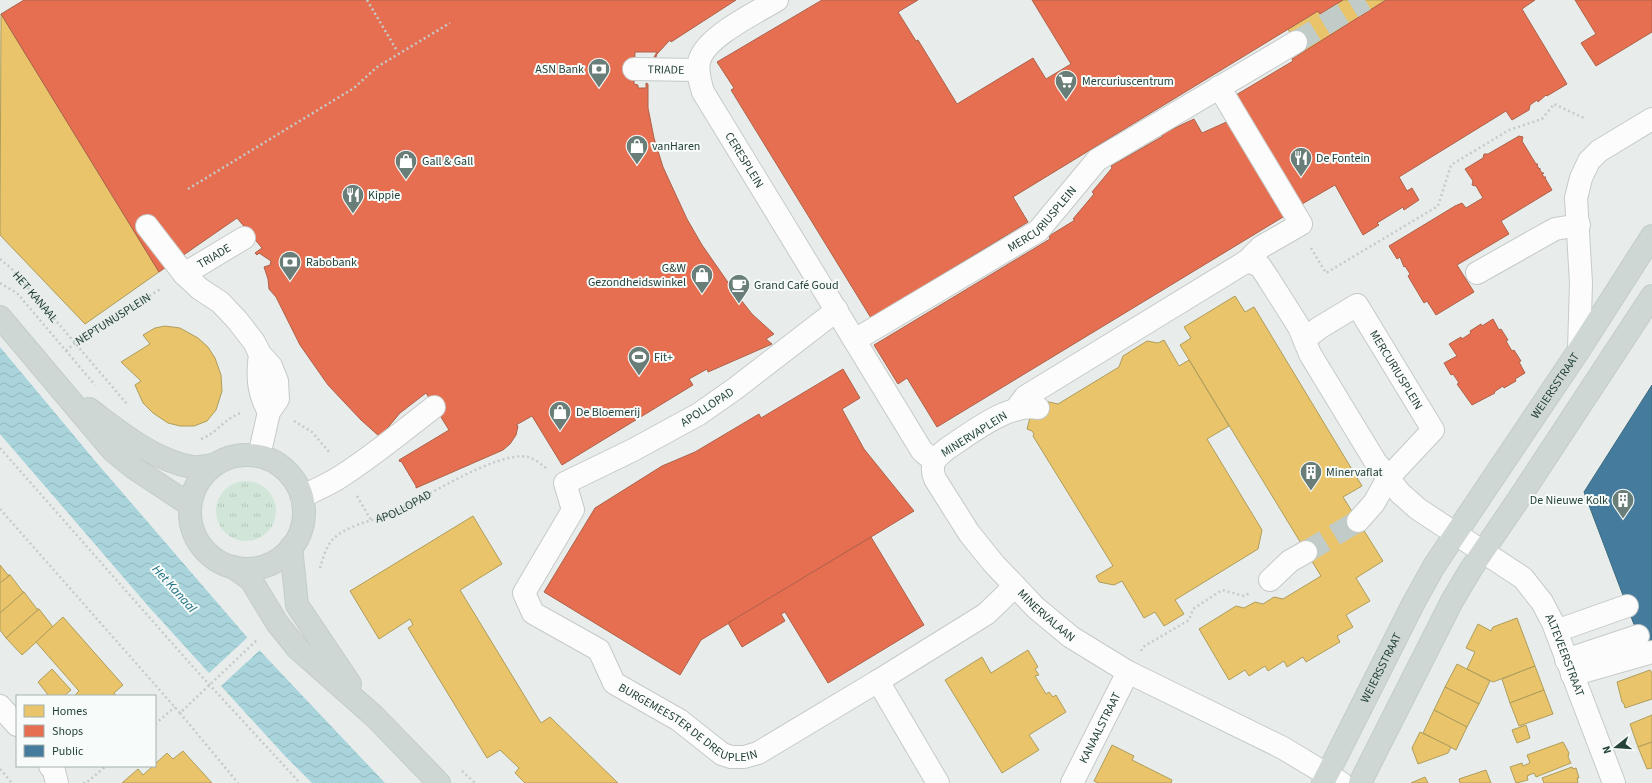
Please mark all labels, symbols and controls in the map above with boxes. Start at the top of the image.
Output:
bank icon: ASN Bank [586,56,612,89]
place label: ASN Bank [535,61,584,78]
street label: TRIADE [648,61,684,79]
supermarket icon: Mercuriuscentrum [1053,68,1079,101]
place label: Mercuriuscentrum [1082,73,1174,90]
street label: CERESPLEIN [721,129,768,191]
shop icon: vanHaren [624,133,650,166]
place label: vanHaren [652,138,700,155]
restaurant icon: De Fontein [1288,145,1314,178]
shop icon: Gall & Gall [393,148,419,181]
place label: De Fontein [1316,150,1370,167]
place label: Gall & Gall [422,153,473,170]
restaurant icon: Kippie [340,182,366,215]
street label: MERCURIUSPLEIN [1005,183,1081,256]
place label: Kippie [368,187,400,204]
street label: TRIADE [194,240,234,273]
bank icon: Rabobank [277,249,303,282]
place label: Rabobank [306,254,357,271]
place label: G&W Gezondheidswinkel [588,260,687,291]
shop icon: G&W Gezondheidswinkel [689,262,715,295]
street label: HET KANAAL [8,268,62,327]
cafe icon: Grand Café Goud [726,272,752,305]
place label: Grand Café Goud [754,277,839,294]
street label: NEPTUNUSPLEIN [72,289,154,350]
street label: MERCURIUSPLEIN [1365,327,1427,413]
sports icon: Fit+ [626,344,652,377]
place label: Fit+ [654,349,673,366]
street label: WEIERSSTRAAT [1527,349,1584,422]
street label: APOLLOPAD [677,384,737,431]
shop icon: De Bloemerij [547,399,573,432]
place label: De Bloemerij [576,404,640,421]
street label: MINERVAPLEIN [938,407,1011,462]
building icon: Minervaflat [1298,459,1324,492]
place label: Minervaflat [1326,464,1383,481]
street label: APOLLOPAD [374,486,435,528]
building icon: De Nieuwe Kolk [1610,487,1636,520]
place label: De Nieuwe Kolk [1530,492,1608,509]
water label: Het Kanaal [148,561,201,617]
street label: MINERVALAAN [1013,586,1079,646]
street label: ALTEVEERSTRAAT [1541,611,1588,700]
street label: WEIERSSTRAAT [1357,630,1406,706]
street label: BURGEMEESTER DE DREUPLEIN [615,679,759,766]
street label: KANAALSTRAAT [1075,689,1126,766]
legend [16,695,156,767]
text: Homes [52,703,87,720]
text: Shops [52,723,83,740]
north arrow [1596,727,1636,767]
text: Public [52,743,84,760]
text: N [1599,744,1615,755]

